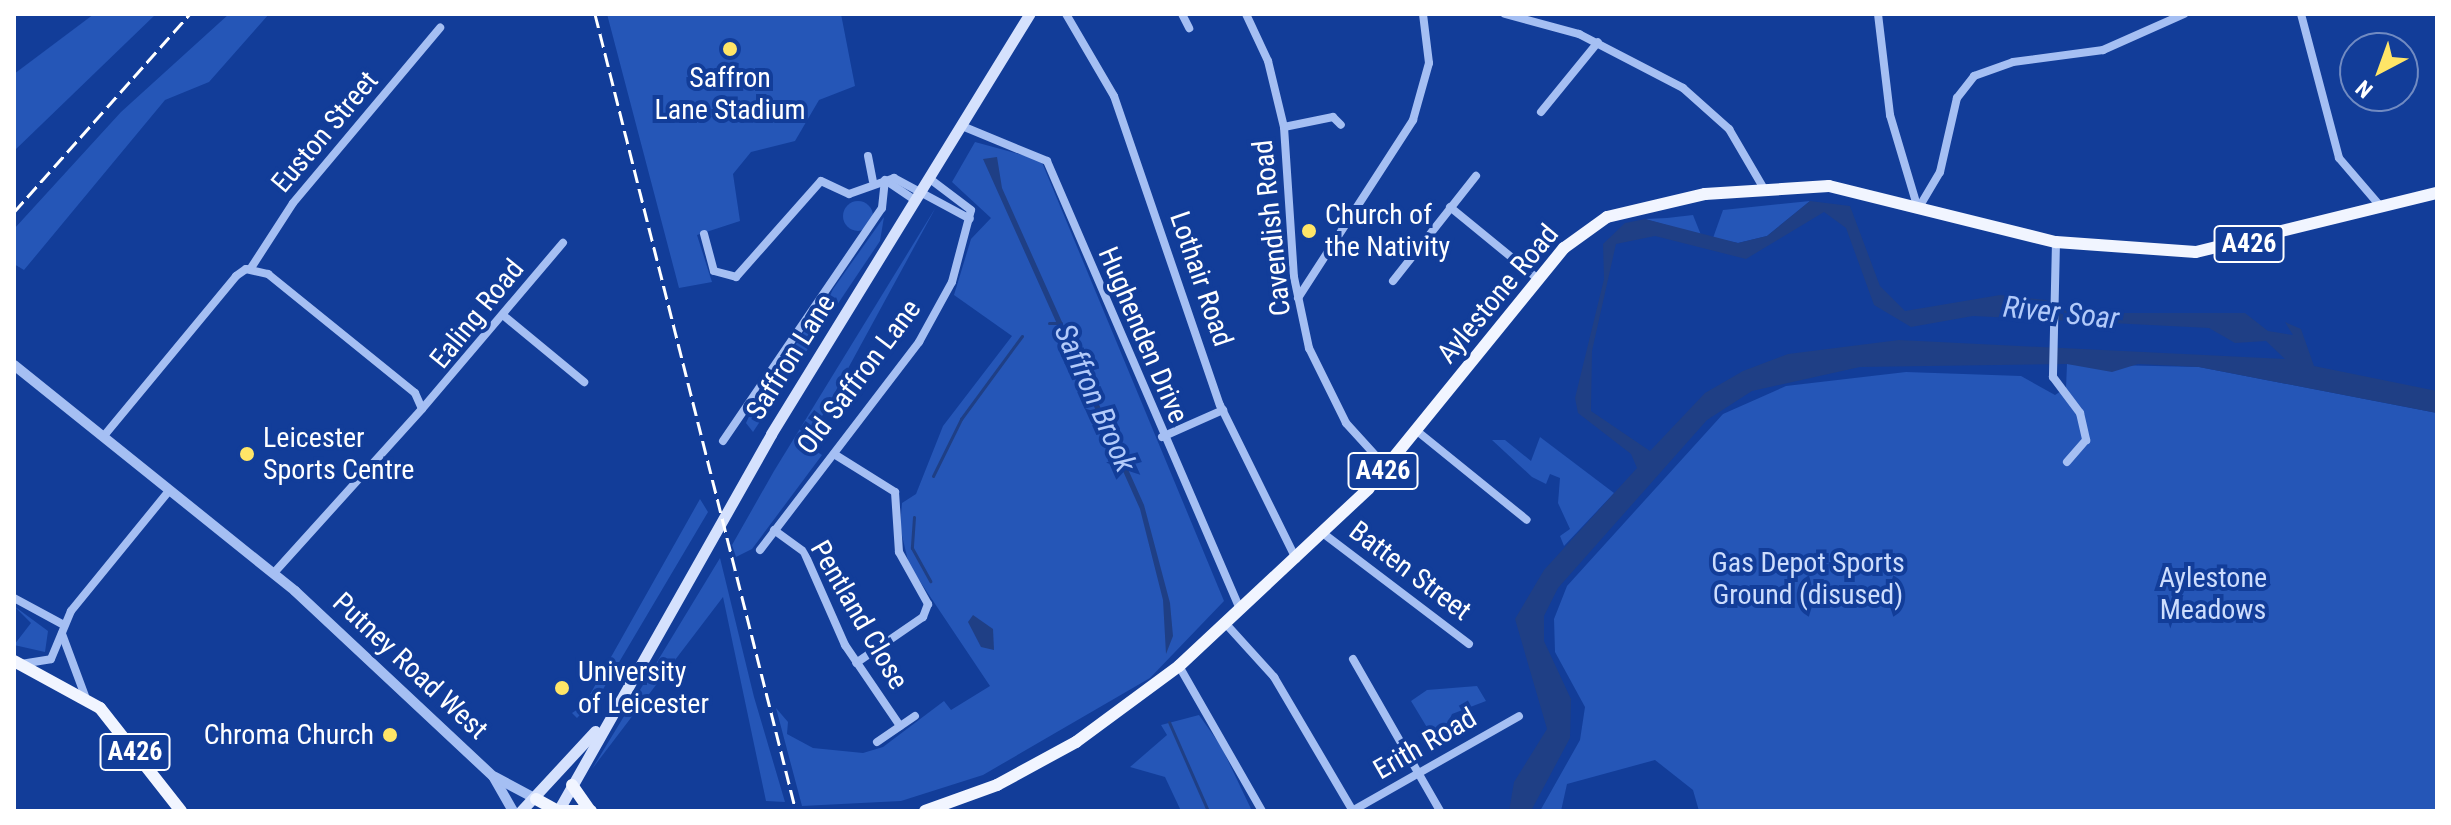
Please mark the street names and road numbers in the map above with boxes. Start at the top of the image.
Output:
street label: Euston Street [265,65,385,199]
street label: Cavendish Road [1246,138,1298,318]
street label: Lothair Road [1162,207,1240,351]
street label: Aylestone Road [1430,218,1566,370]
road number: A426 [2213,222,2285,266]
street label: Hughenden Drive [1091,242,1195,428]
street label: Ealing Road [423,253,531,375]
street label: Saffron Lane [739,288,843,426]
street label: Old Saffron Lane [790,293,928,461]
road number: A426 [1347,449,1419,493]
street label: Batten Street [1342,514,1478,628]
street label: Pentland Close [803,535,915,695]
street label: Putney Road West [326,586,494,746]
street label: Erith Road [1368,701,1482,787]
road number: A426 [99,730,171,774]

